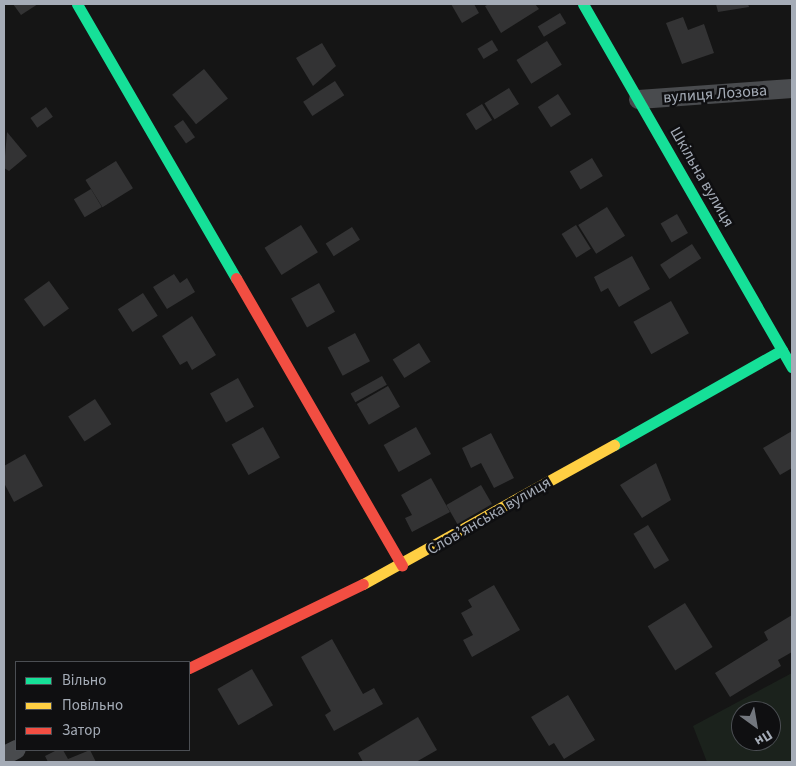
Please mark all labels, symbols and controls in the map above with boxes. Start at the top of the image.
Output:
street label: вулиця Лозова [662,81,768,107]
street label: Шкільна вулиця [666,123,738,231]
street label: Словʼянська вулиця [424,473,554,559]
legend [15,661,190,751]
text: Вільно [62,670,106,691]
text: Повільно [62,695,123,716]
north arrow [731,701,781,751]
text: Затор [62,720,101,741]
text: Пн [751,725,776,751]

